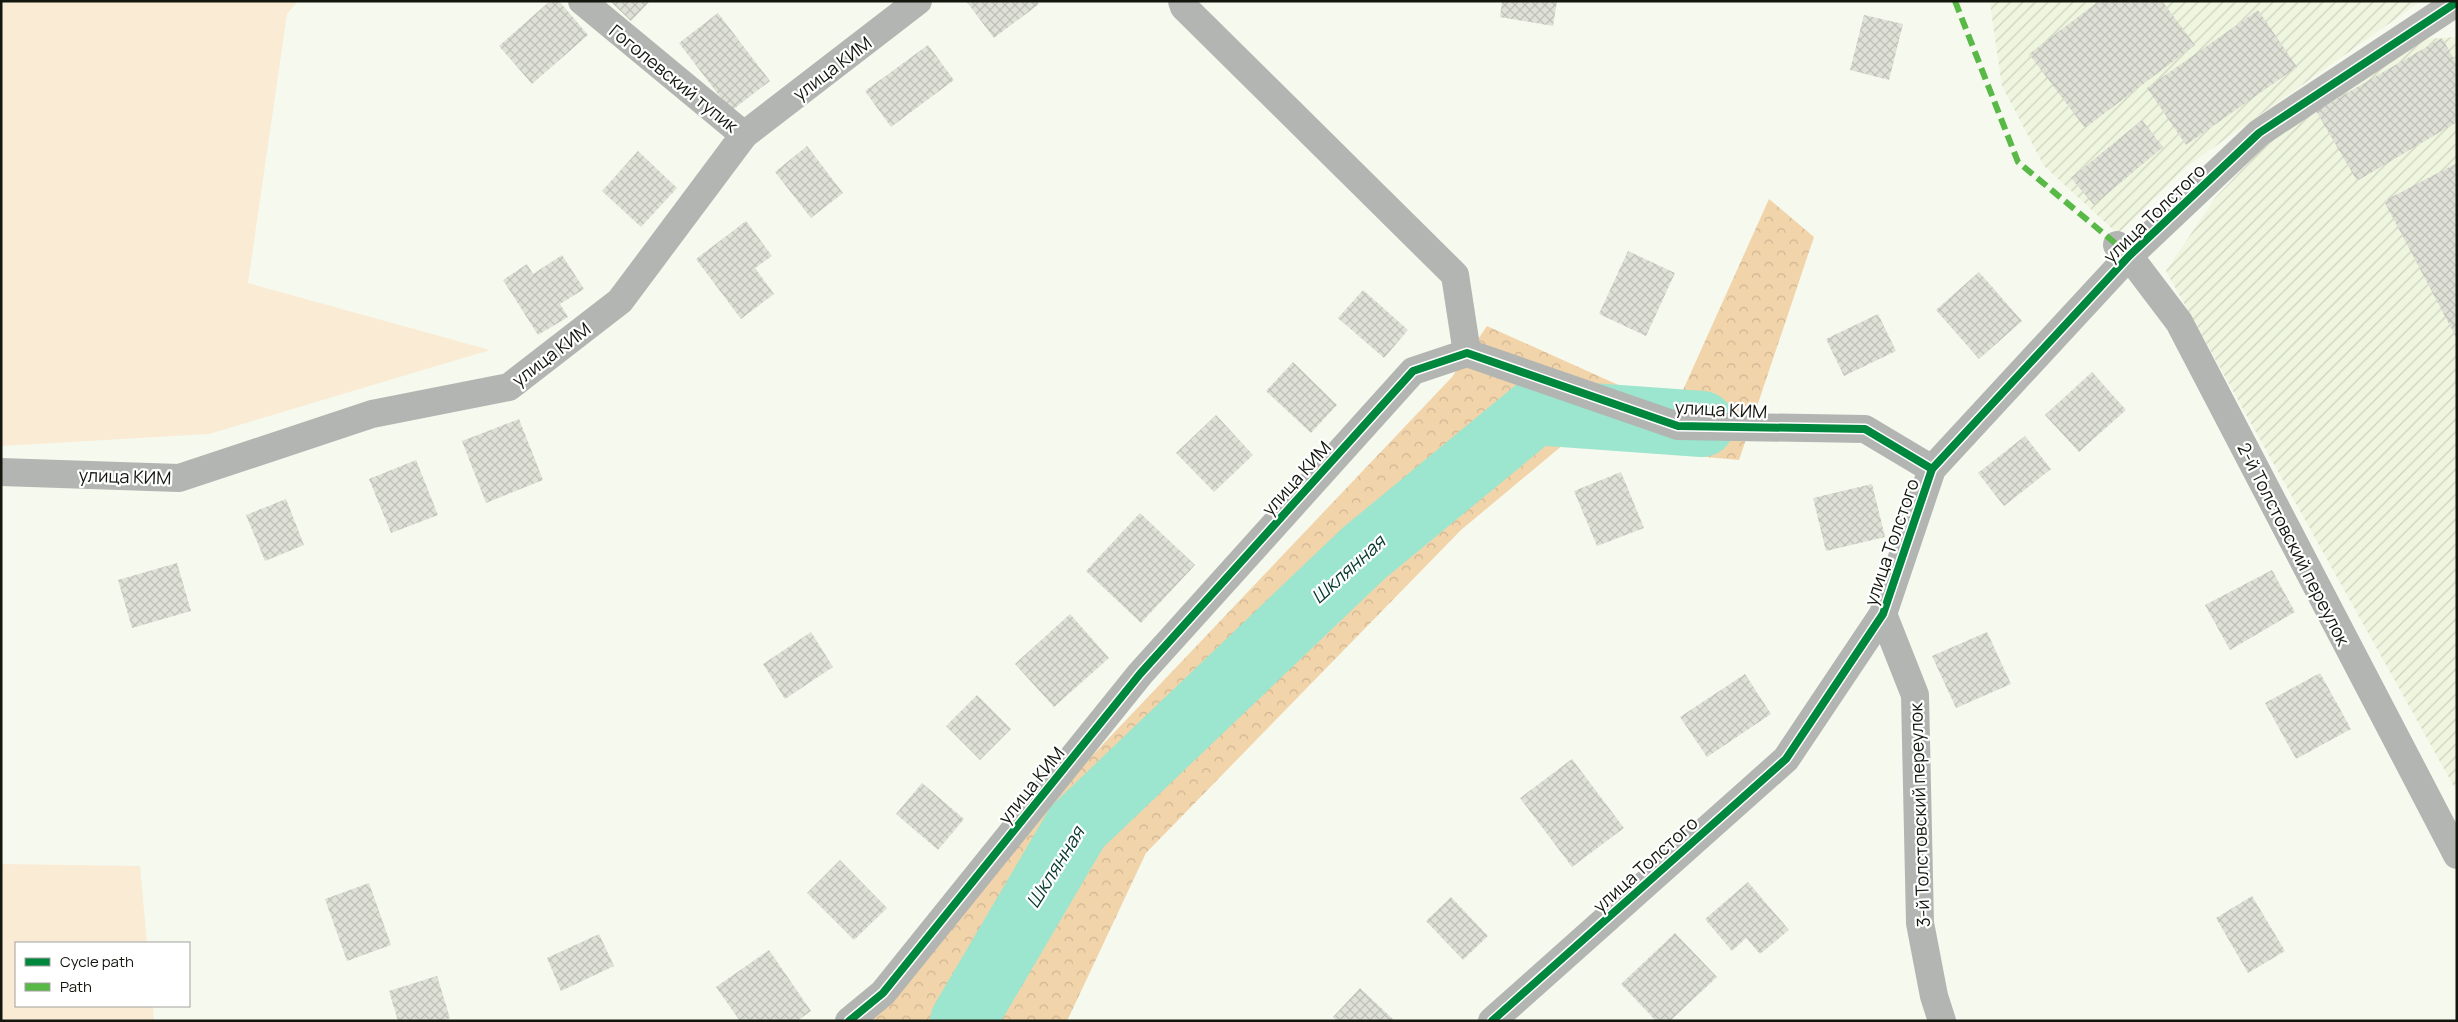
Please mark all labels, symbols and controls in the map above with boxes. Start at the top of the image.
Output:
street label: Гоголевский тупик [605,19,744,138]
street label: улица КИМ [788,31,876,105]
street label: улица Толстого [2098,158,2210,268]
street label: улица КИМ [507,317,595,391]
street label: улица КИМ [1674,395,1768,423]
street label: улица КИМ [1256,436,1336,520]
street label: 2-й Толстовский переулок [2232,438,2356,651]
street label: улица КИМ [78,462,172,490]
street label: улица Толстого [1858,475,1924,609]
water label: Шклянная [1305,528,1392,609]
street label: 3-й Толстовский переулок [1903,701,1935,928]
street label: улица КИМ [993,741,1069,829]
street label: улица Толстого [1588,811,1702,917]
water label: Шклянная [1020,820,1091,913]
legend [15,942,190,1007]
text: Cycle path [60,951,134,972]
text: Path [60,976,92,997]

